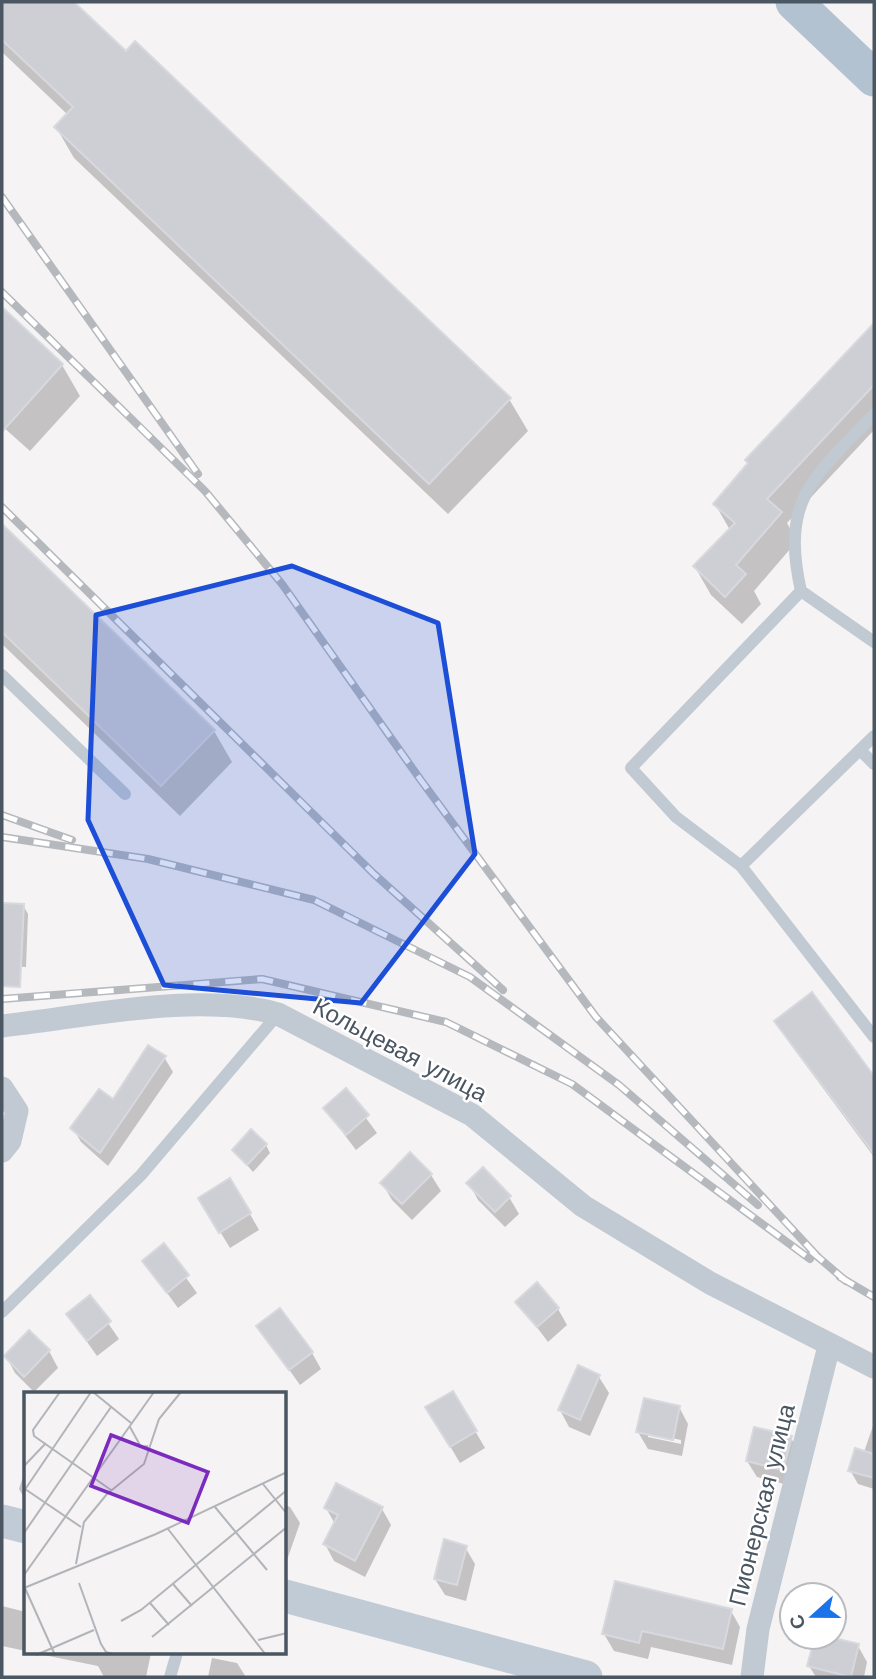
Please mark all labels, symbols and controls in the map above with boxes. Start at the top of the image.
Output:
street label: Кольцевая улица [308,992,492,1108]
inset map [24,1392,287,1654]
street label: Пионерская улица [723,1400,801,1609]
north arrow [778,1581,848,1651]
text: С [784,1611,811,1632]

